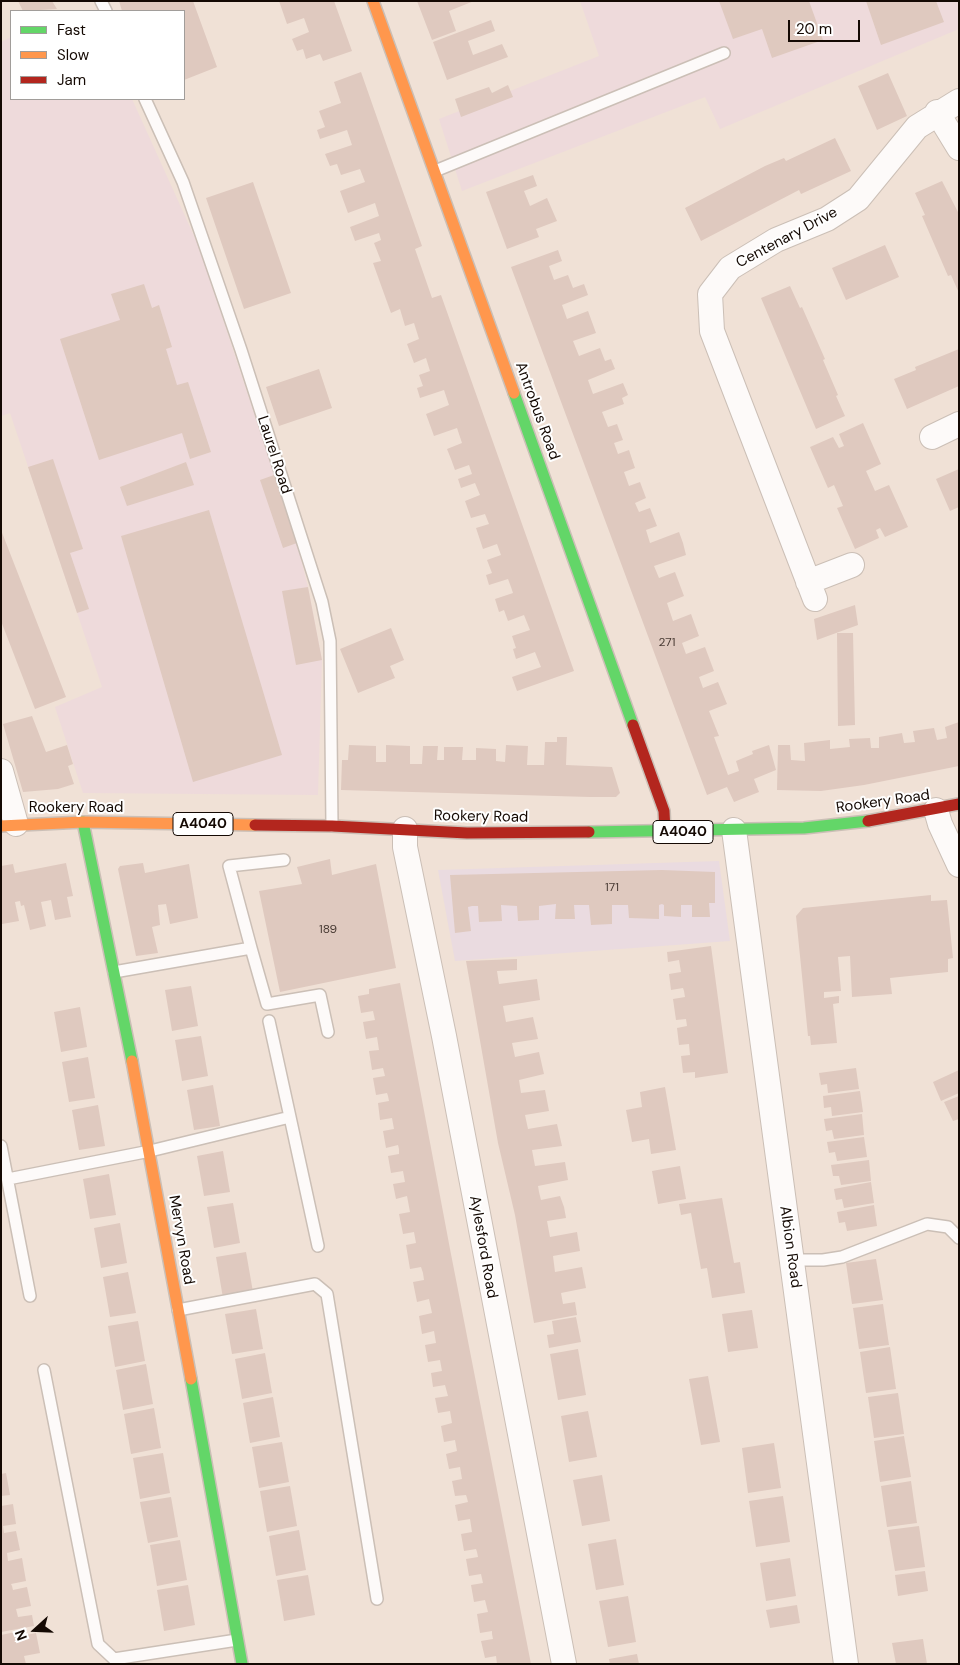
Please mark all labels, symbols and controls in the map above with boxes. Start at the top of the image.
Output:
legend [10,10,185,100]
scale bar [790,10,862,42]
text: 20 m [796,19,832,39]
text: Fast [57,20,86,40]
text: Slow [57,45,89,65]
text: Jam [57,70,86,90]
street label: Centenary Drive [733,204,841,272]
street label: Antrobus Road [511,360,563,462]
street label: Laurel Road [253,414,295,496]
house number: 271 [659,636,675,650]
street label: Rookery Road [835,787,931,817]
street label: Rookery Road [29,799,123,817]
street label: Rookery Road [434,807,528,827]
road number: A4040 [173,812,233,836]
road number: A4040 [653,820,713,844]
house number: 171 [605,881,619,895]
house number: 189 [319,923,337,937]
street label: Mervyn Road [164,1194,198,1286]
street label: Aylesford Road [465,1194,501,1300]
street label: Albion Road [775,1205,805,1289]
north arrow [10,1605,60,1655]
text: N [11,1627,31,1643]

